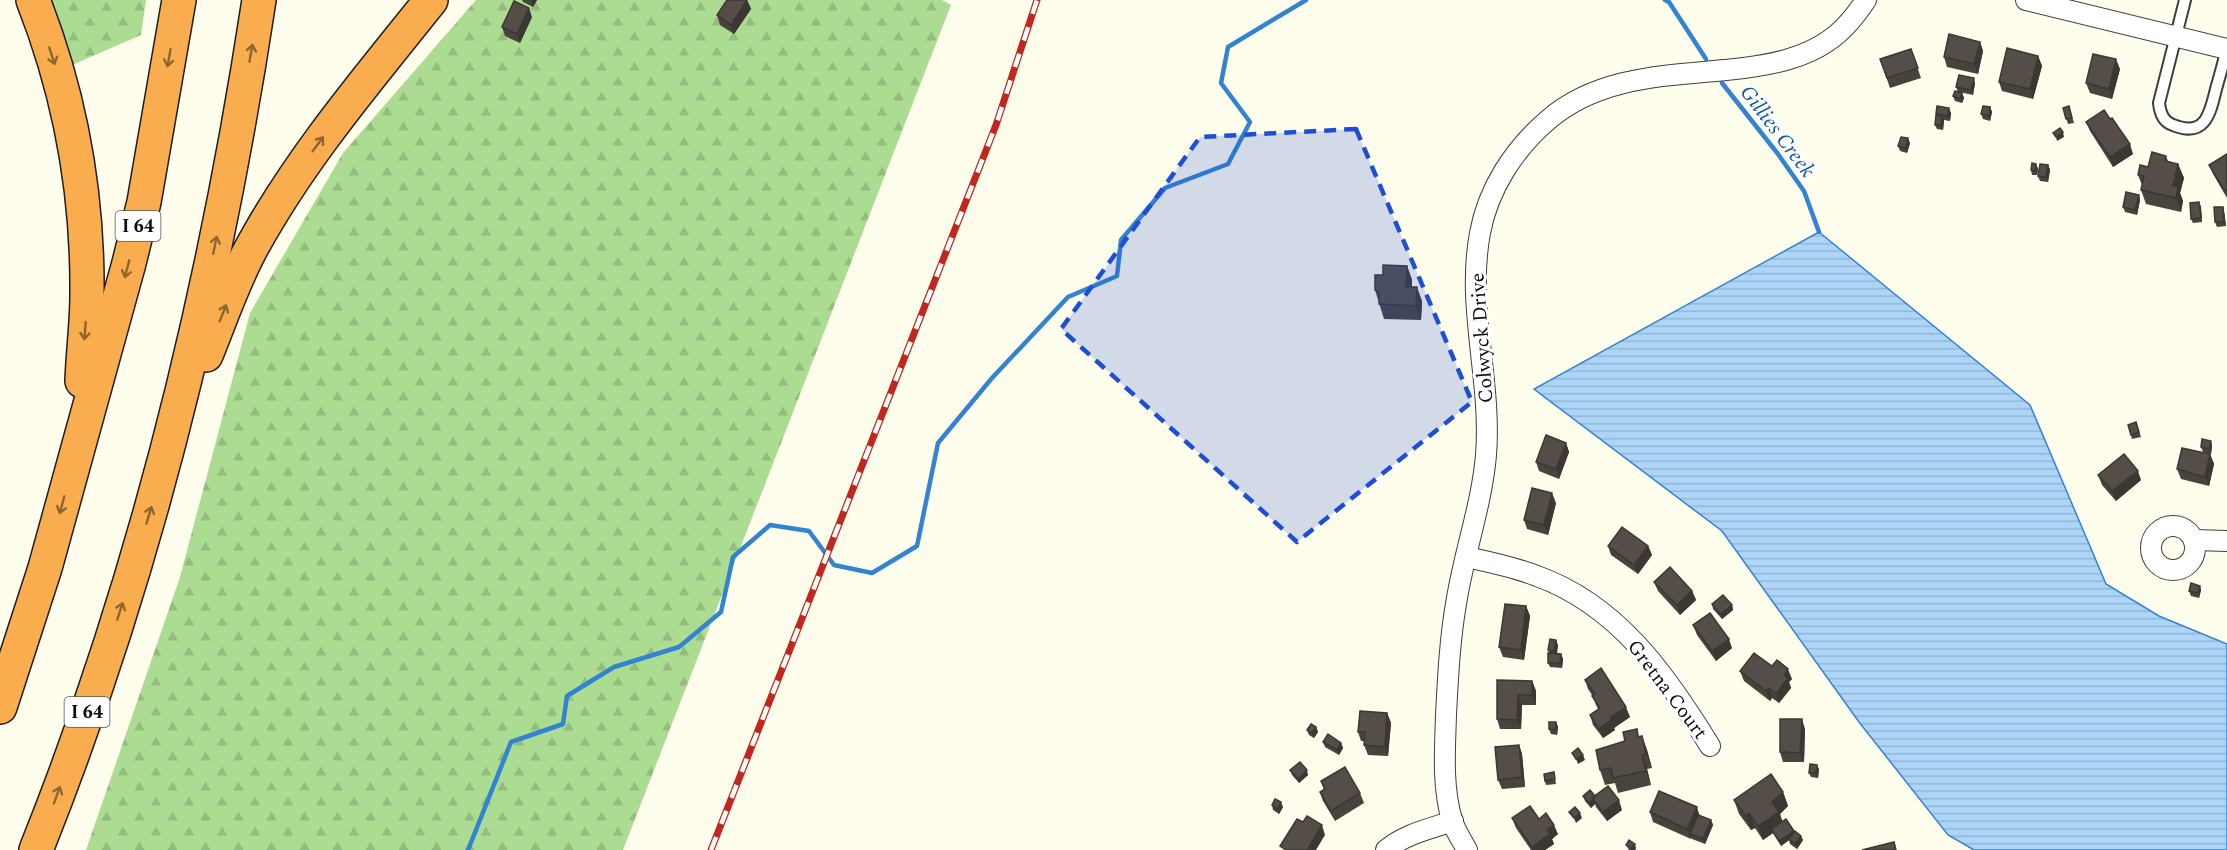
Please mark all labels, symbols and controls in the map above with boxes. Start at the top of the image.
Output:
one-way arrow [245,44,256,63]
one-way arrow [47,46,58,65]
one-way arrow [164,47,175,67]
water label: Gillies Creek [1732,78,1823,185]
one-way arrow [312,136,324,152]
road number: I 64 [116,211,160,241]
one-way arrow [209,235,221,254]
one-way arrow [121,259,132,278]
street label: Colwyck Drive [1462,272,1502,404]
one-way arrow [218,304,229,323]
one-way arrow [79,320,90,340]
one-way arrow [56,495,67,514]
one-way arrow [144,506,155,525]
one-way arrow [115,602,126,621]
street label: Gretna Court [1620,633,1715,746]
road number: I 64 [64,697,110,727]
one-way arrow [52,786,63,805]

